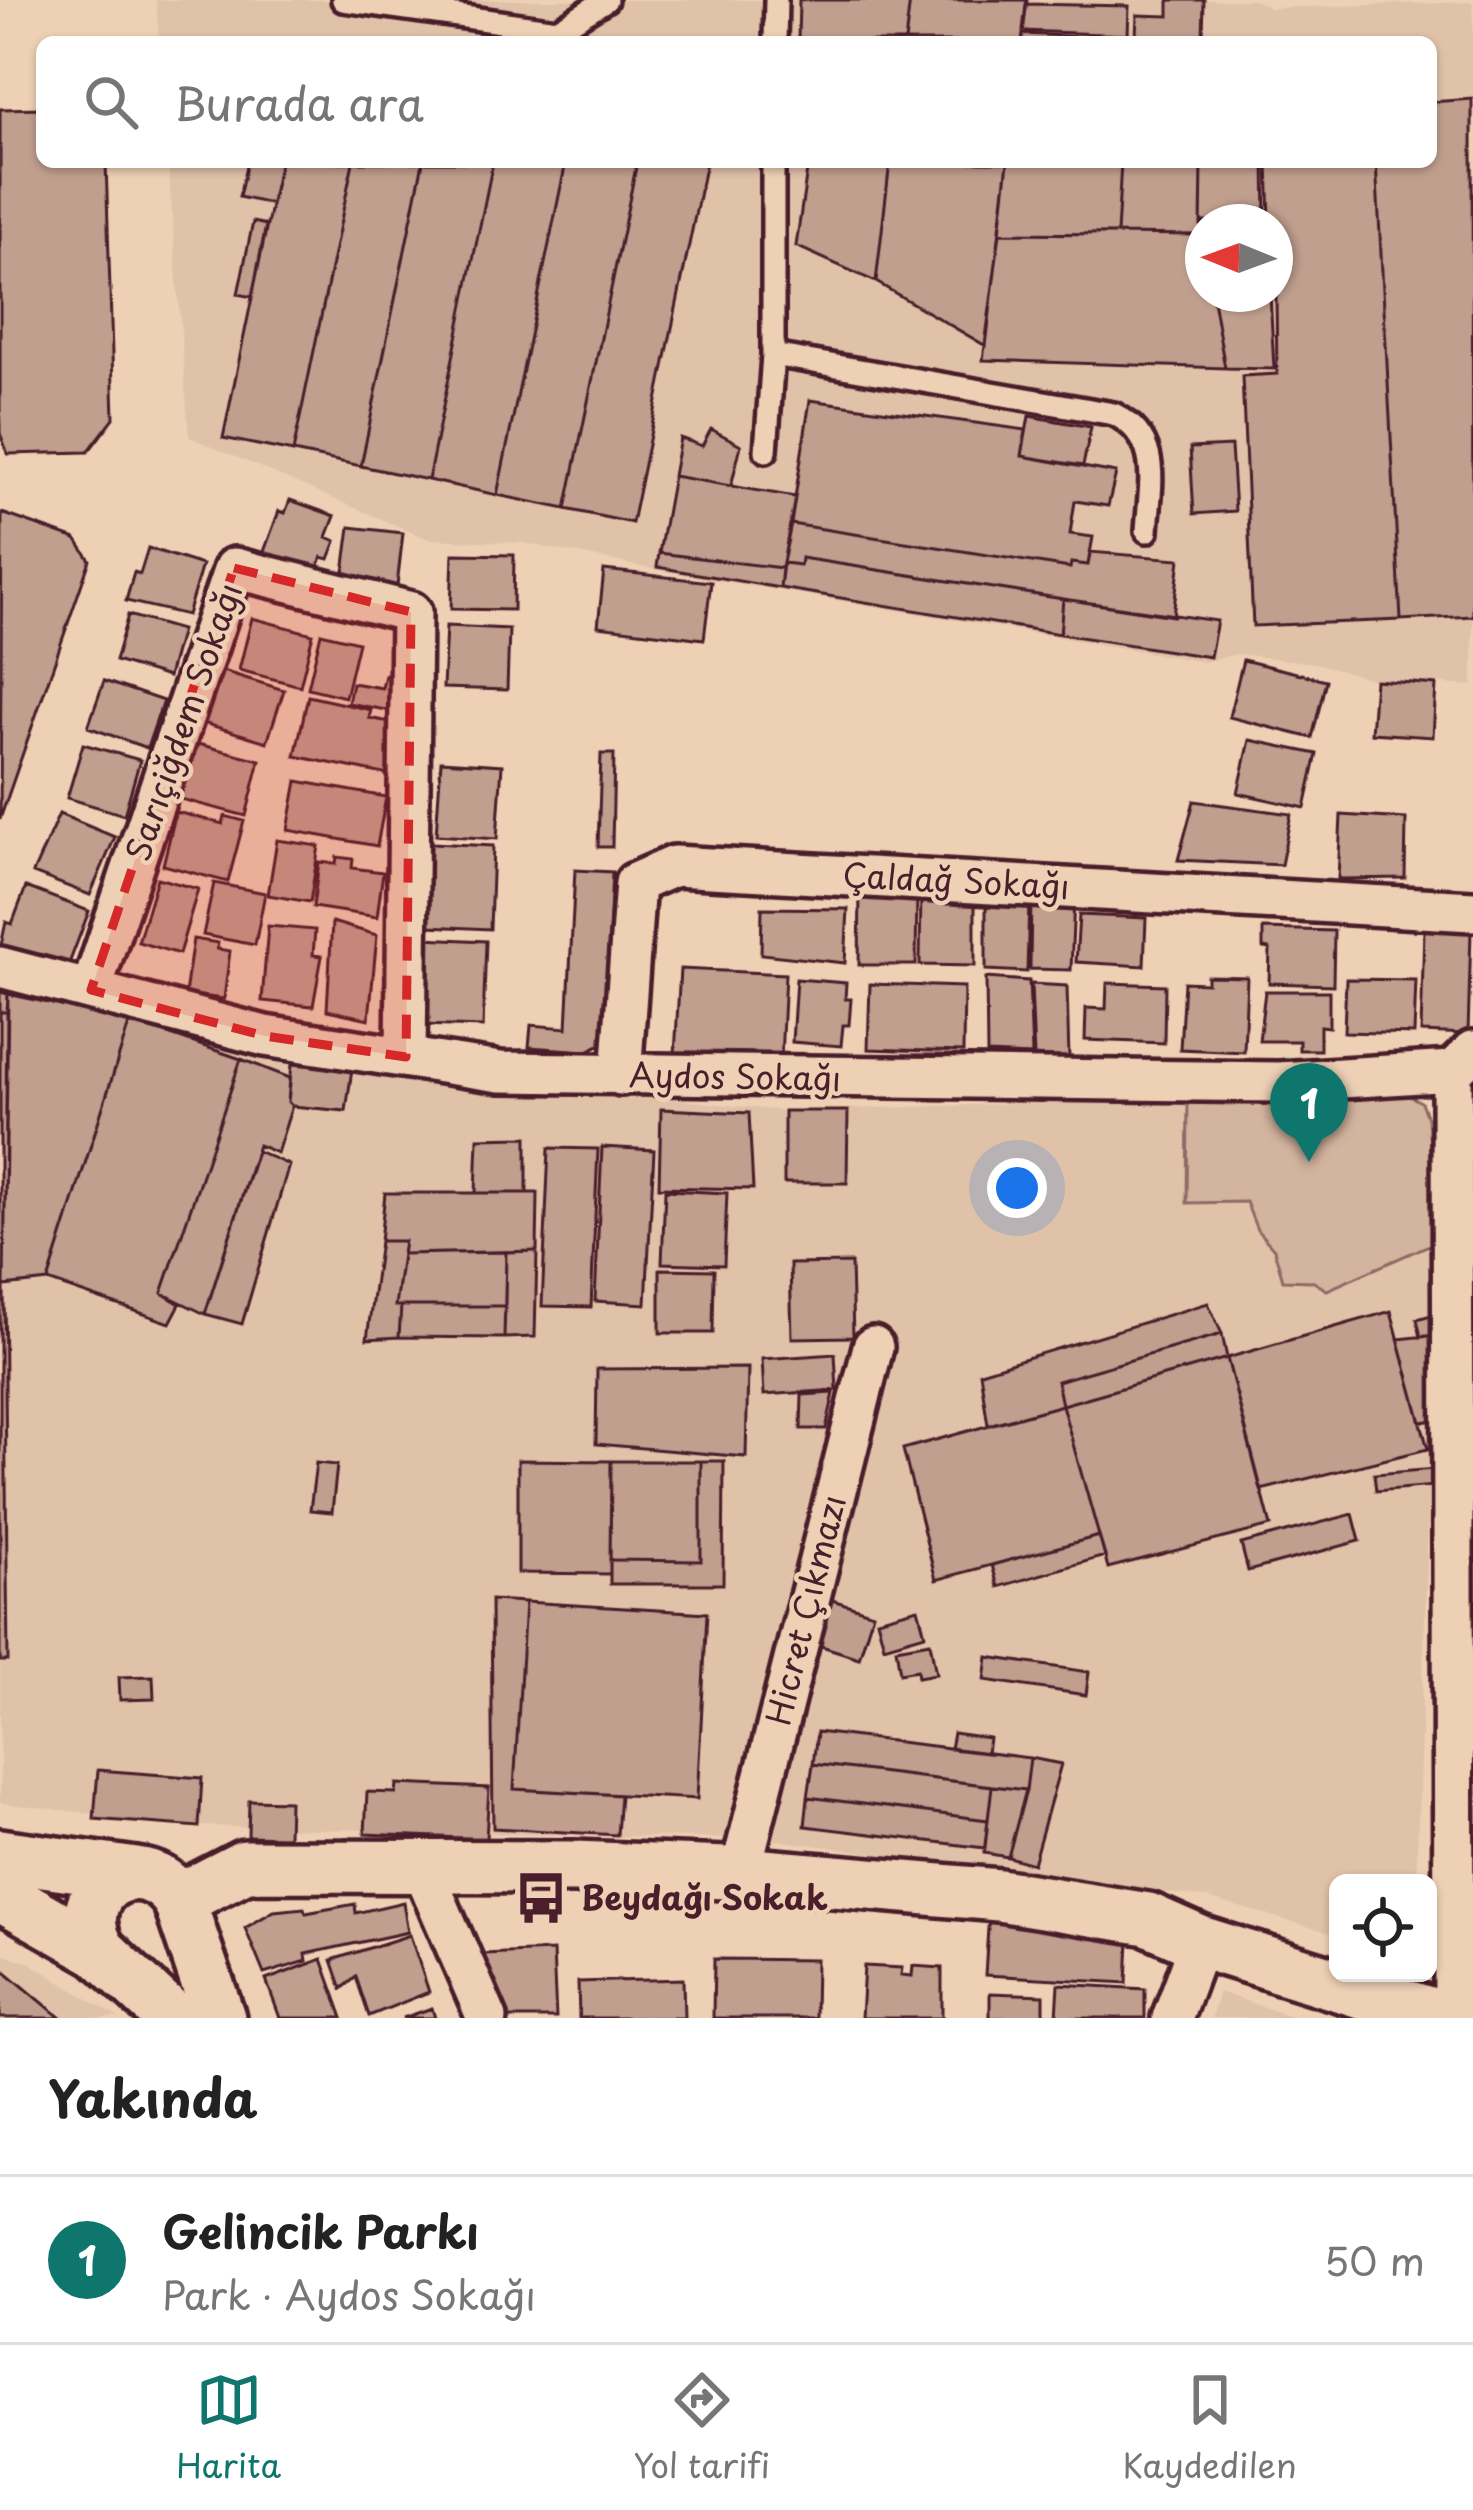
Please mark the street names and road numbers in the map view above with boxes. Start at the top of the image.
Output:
street label: Sarıçiğdem Sokağı [111,576,253,867]
street label: Çaldağ Sokağı [841,848,1071,910]
street label: Aydos Sokağı [628,1048,842,1102]
street label: Hicret Çıkmazı [751,1489,857,1730]

